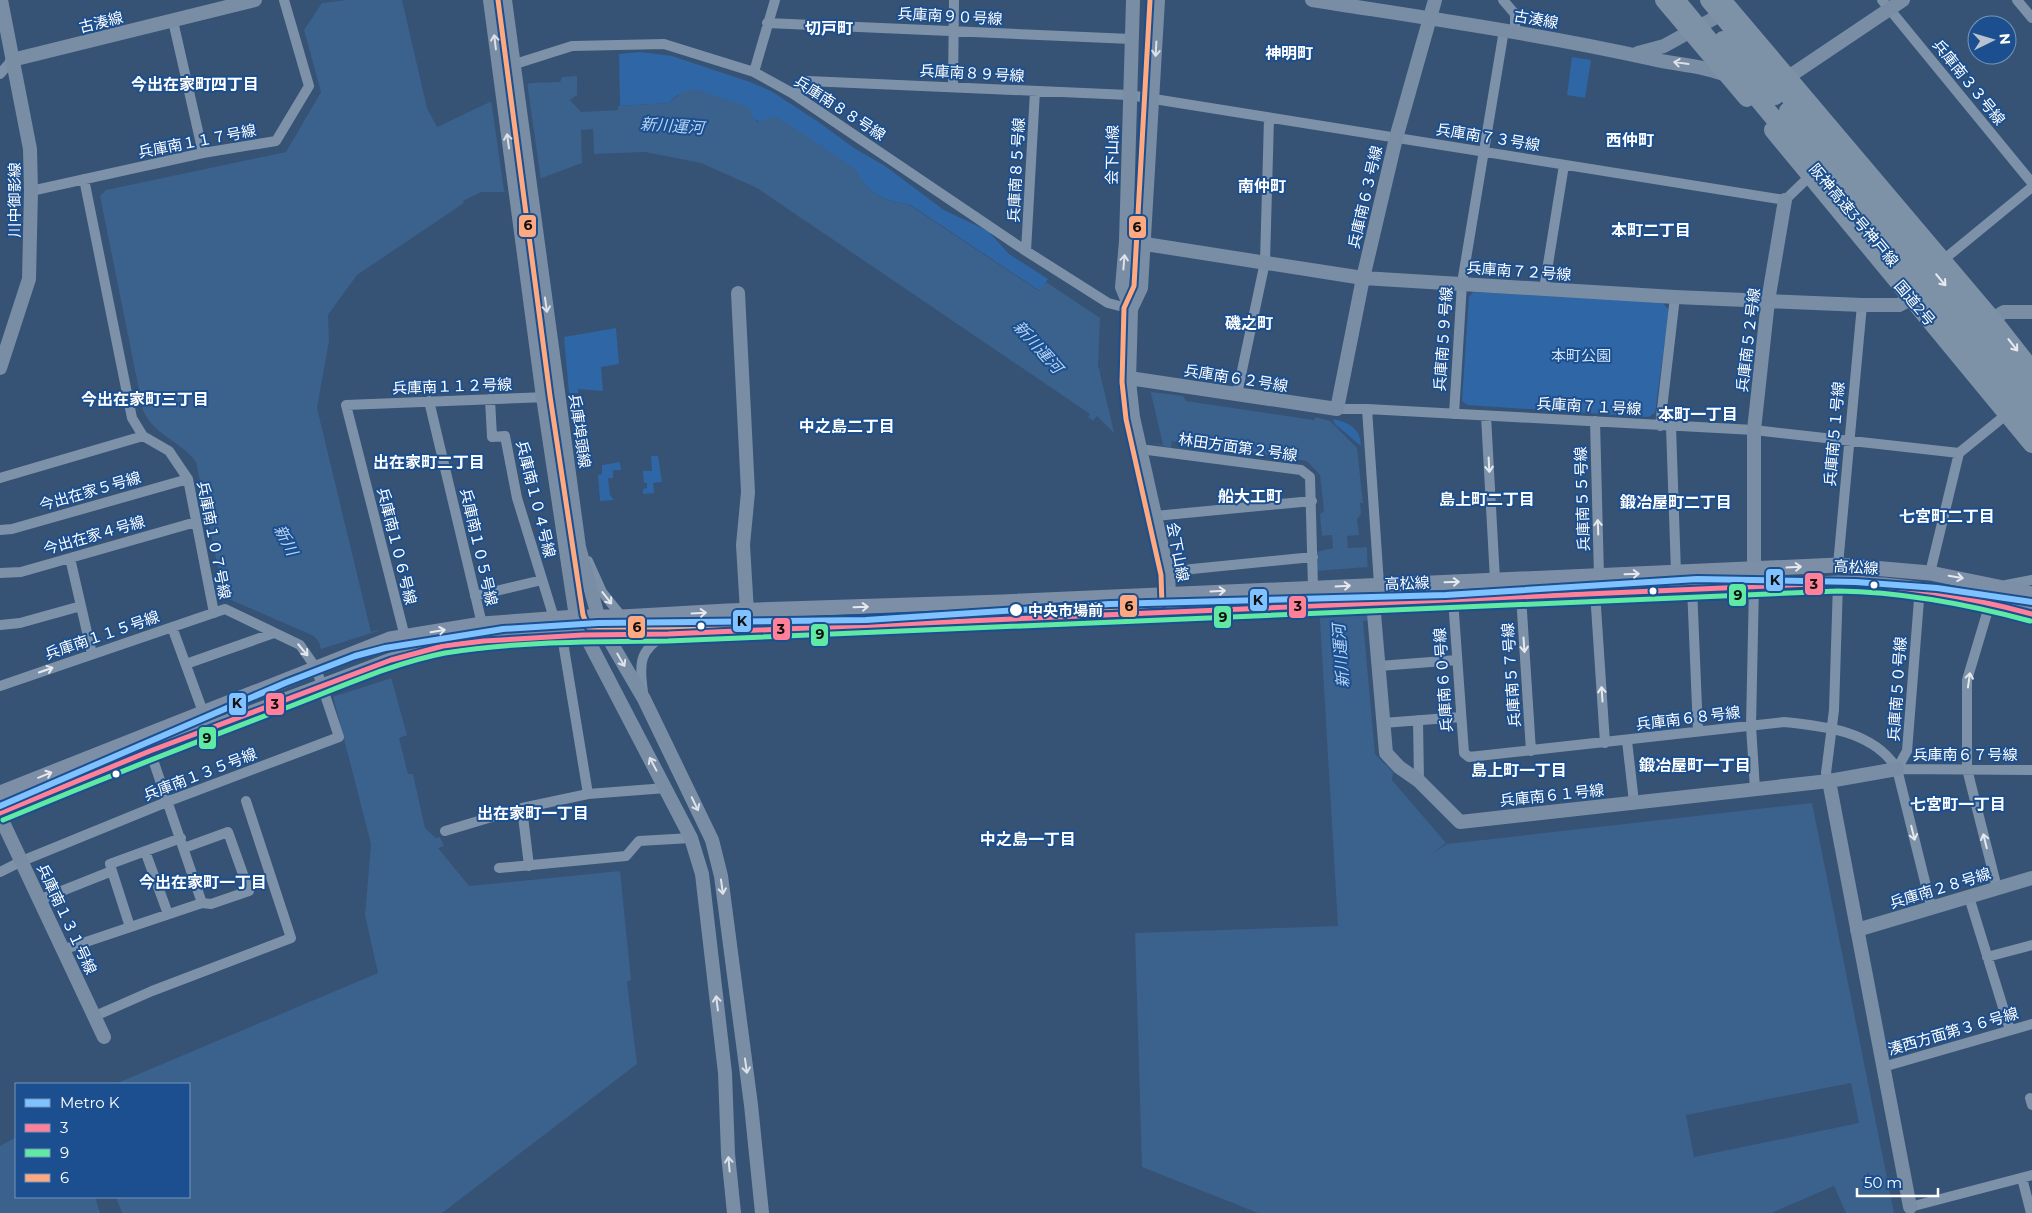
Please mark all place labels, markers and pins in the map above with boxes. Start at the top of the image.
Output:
unlabelled marker [1869,580,1879,590]
unlabelled marker [1648,586,1658,596]
place label: 中央市場前 [1028,601,1103,620]
marker: 中央市場前 [1008,602,1024,618]
unlabelled marker [696,621,706,631]
unlabelled marker [111,769,121,779]

